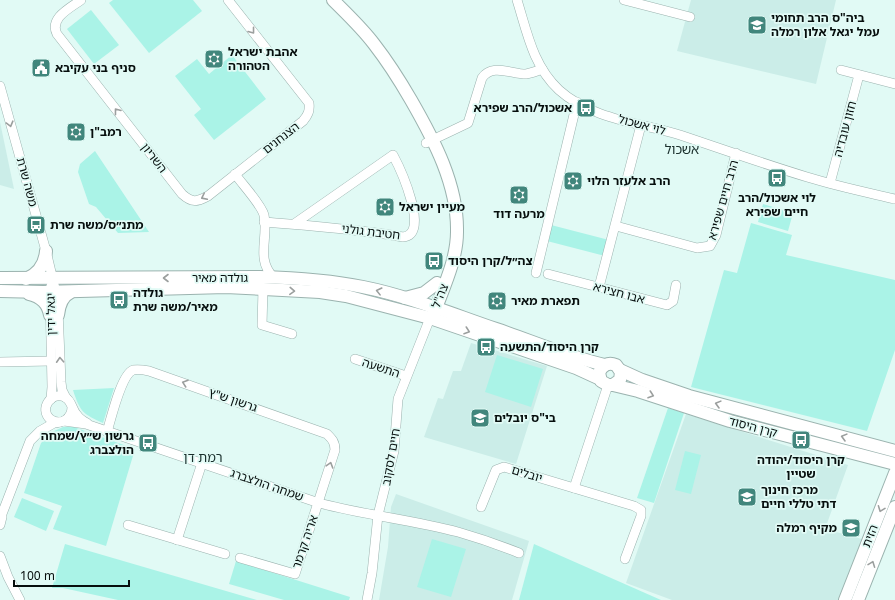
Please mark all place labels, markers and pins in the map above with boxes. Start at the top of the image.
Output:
place label: ביה"ס הרב תחומי עמל יגאל אלון רמלה [771,9,880,40]
school or university icon: ביה"ס הרב תחומי עמל יגאל אלון רמלה [746,14,768,36]
place label: אהבת ישראל הטהורה [228,43,298,74]
synagogue icon: אהבת ישראל הטהורה [203,48,225,70]
public building icon: סניף בני עקיבא [30,57,52,79]
place label: סניף בני עקיבא [55,59,136,76]
bus stop icon: אשכול/הרב שפירא [575,97,597,119]
place label: אשכול/הרב שפירא [474,99,572,116]
synagogue icon: רמב"ן [65,121,87,143]
place label: רמב"ן [90,123,122,140]
bus stop icon: לוי אשכול/הרב חיים שפירא [766,167,788,189]
synagogue icon: הרב אלעזר הלוי [562,170,584,192]
place label: הרב אלעזר הלוי [587,172,671,189]
synagogue icon: מרעה דוד [508,184,530,206]
place label: לוי אשכול/הרב חיים שפירא [738,189,816,220]
synagogue icon: מעיין ישראל [374,196,396,218]
place label: מעיין ישראל [399,198,466,215]
place label: מרעה דוד [493,205,545,222]
bus stop icon: מתנ״ס/משה שרת [25,214,47,236]
place label: מתנ״ס/משה שרת [50,216,144,233]
bus stop icon: צה״ל/קרן היסוד [423,250,445,272]
place label: צה״ל/קרן היסוד [448,252,533,269]
place label: גולדה מאיר/משה שרת [133,284,218,315]
bus stop icon: גולדה מאיר/משה שרת [108,289,130,311]
synagogue icon: תפארת מאיר [486,290,508,312]
place label: תפארת מאיר [511,292,580,309]
bus stop icon: קרן היסוד/התשעה [475,336,497,358]
place label: קרן היסוד/התשעה [500,338,599,355]
school or university icon: בי"ס יובלים [469,407,491,429]
place label: בי"ס יובלים [494,409,556,426]
place label: גרשון ש״ץ/שמחה הולצברג [41,427,134,458]
bus stop icon: קרן היסוד/יהודה שטיין [790,429,812,451]
bus stop icon: גרשון ש״ץ/שמחה הולצברג [137,432,159,454]
place label: קרן היסוד/יהודה שטיין [757,451,845,482]
place label: מרכז חינוך דתי טללי חיים [761,481,836,512]
school or university icon: מרכז חינוך דתי טללי חיים [736,486,758,508]
school or university icon: מקיף רמלה [840,517,862,539]
place label: מקיף רמלה [776,519,838,536]

